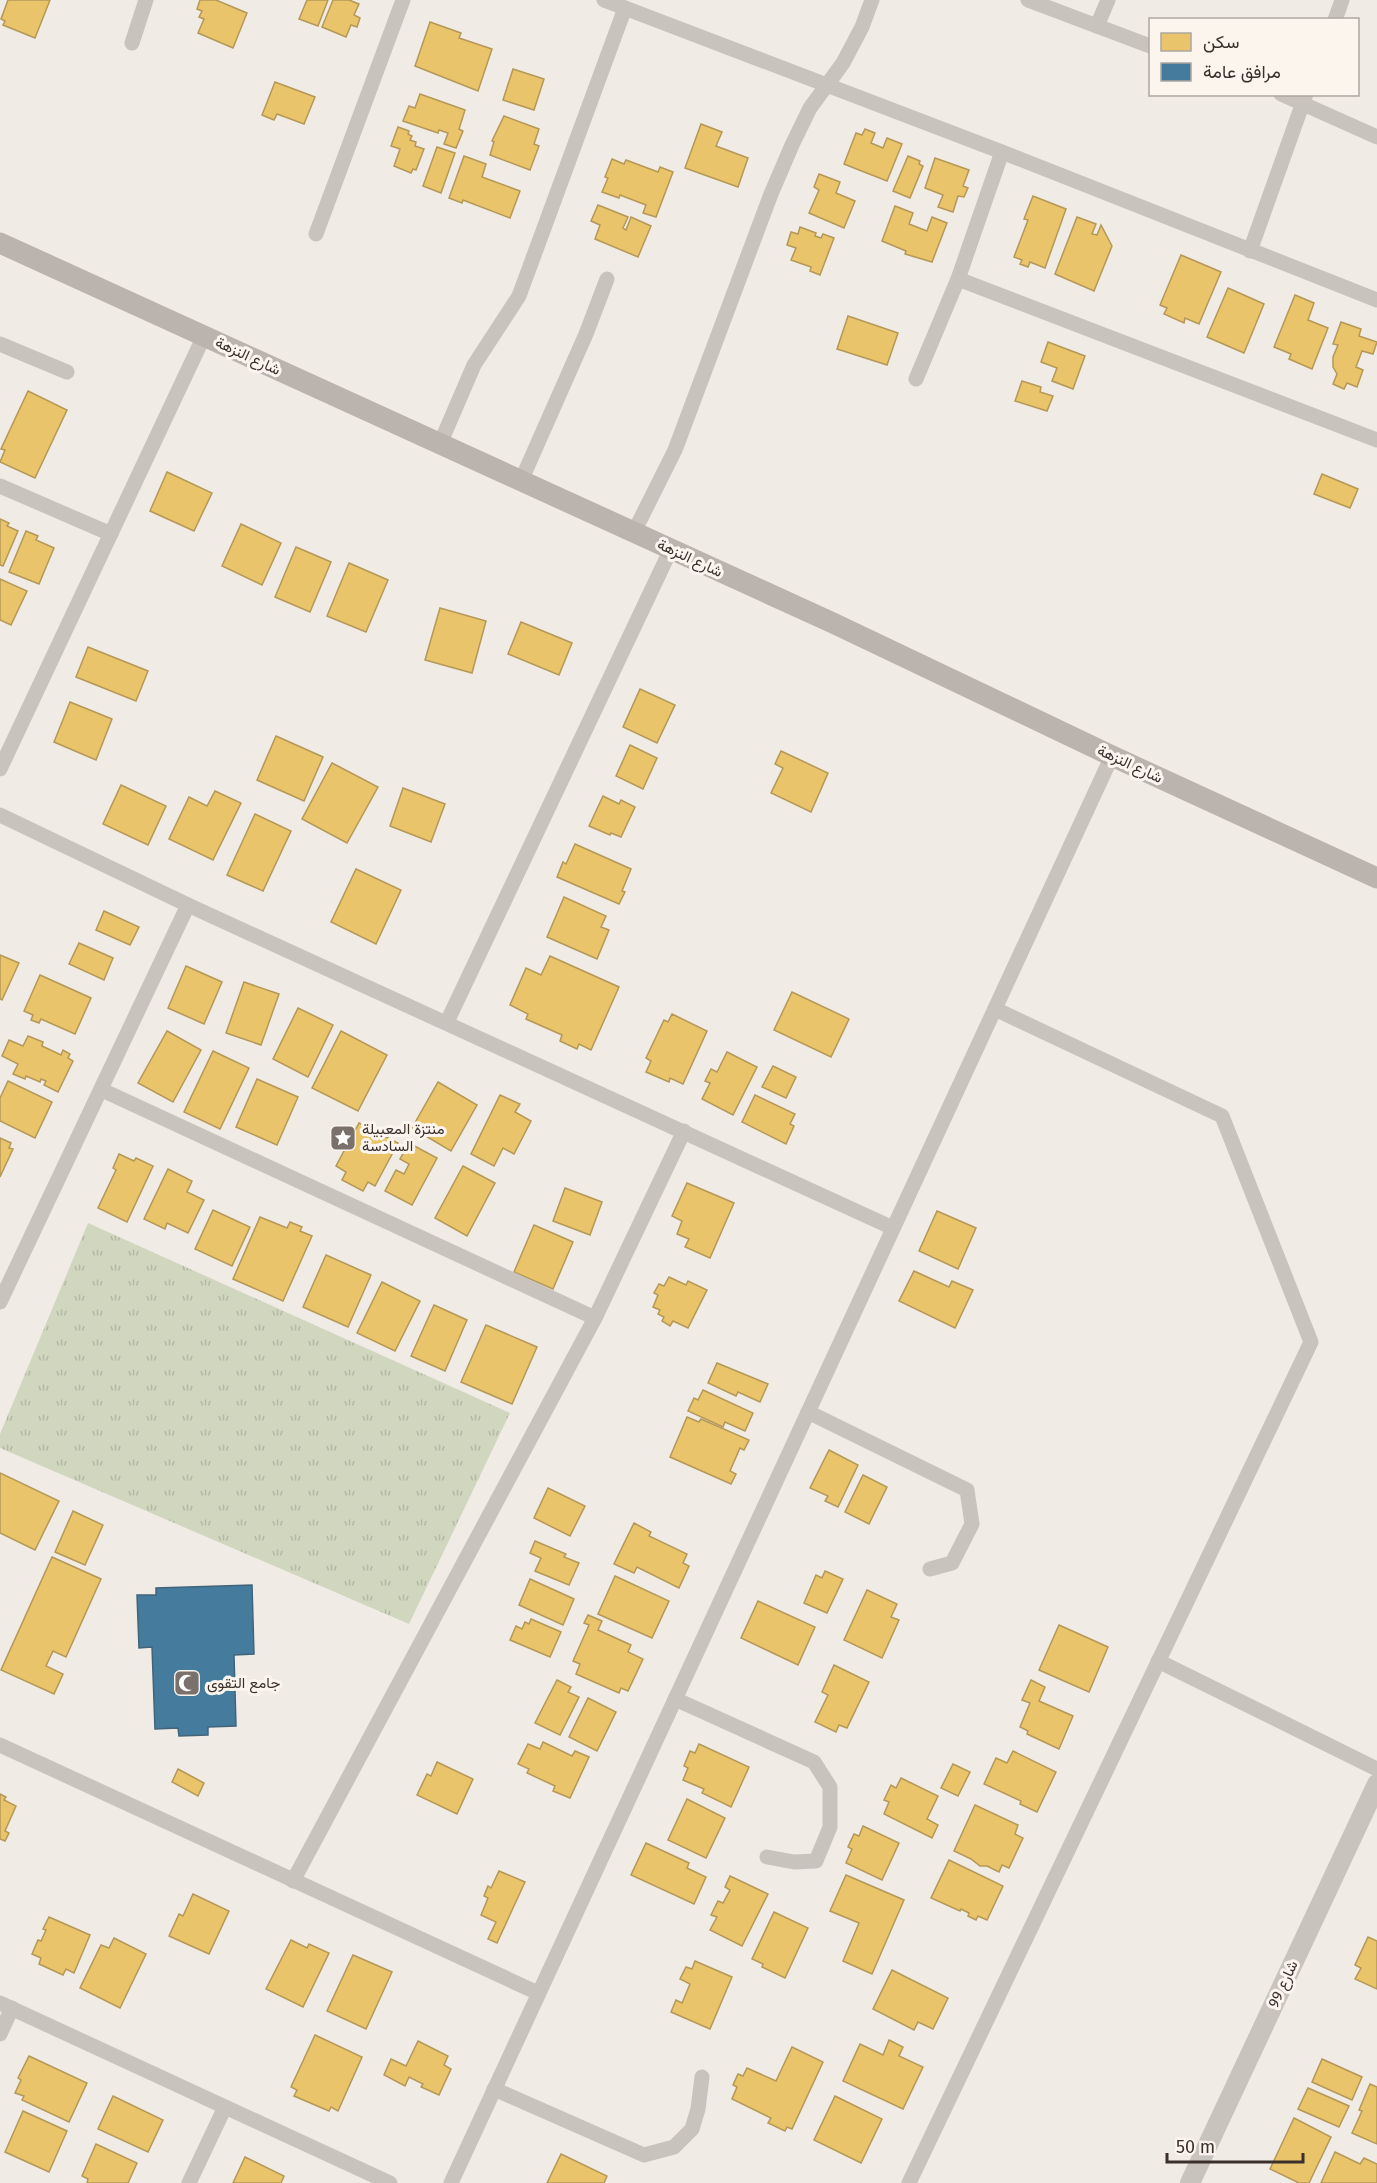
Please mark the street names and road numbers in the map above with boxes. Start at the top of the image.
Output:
street label: شارع النزهة [212,333,284,381]
street label: شارع النزهة [654,535,726,583]
street label: شارع النزهة [1094,741,1166,789]
street label: شارع 99 [1264,1957,1304,2011]

